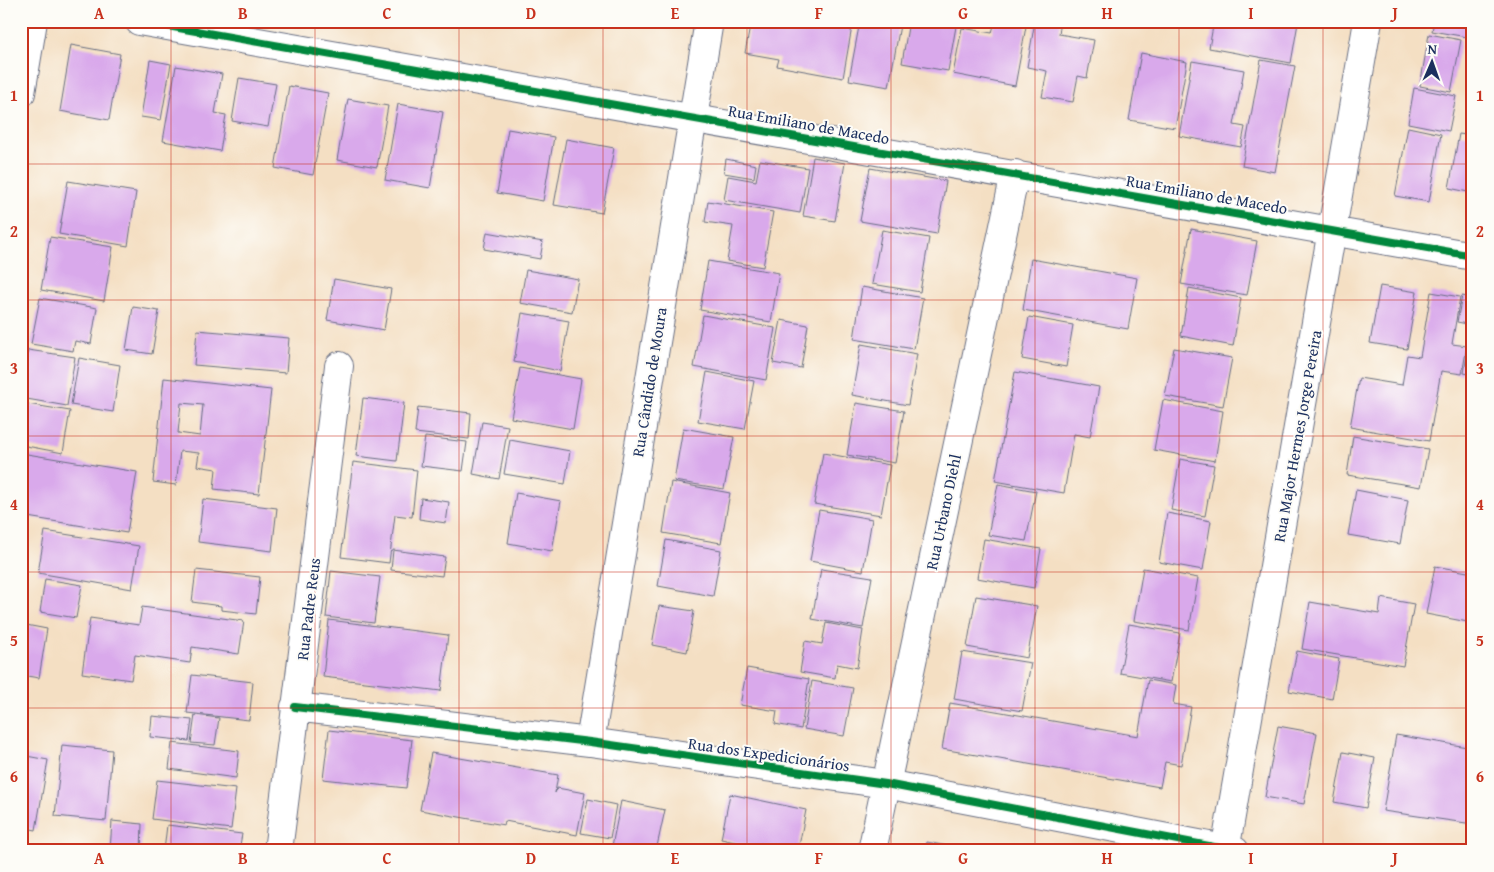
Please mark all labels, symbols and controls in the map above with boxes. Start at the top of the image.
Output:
text: A [94,1,105,25]
text: B [238,1,248,25]
text: C [382,1,392,25]
text: D [526,1,536,25]
text: E [671,1,680,25]
text: F [815,1,823,25]
text: G [958,1,968,25]
text: H [1101,1,1113,25]
text: I [1248,1,1254,25]
text: J [1389,1,1398,25]
north arrow [1406,38,1456,88]
text: N [1427,39,1438,59]
text: 1 [10,83,18,107]
text: 1 [1476,83,1484,107]
street label: Rua Emiliano de Macedo [726,98,892,150]
street label: Rua Emiliano de Macedo [1124,168,1290,220]
text: 2 [10,219,18,243]
text: 2 [1476,219,1484,243]
street label: Rua Cândido de Moura [625,305,673,458]
street label: Rua Major Hermes Jorge Pereira [1267,328,1328,544]
text: 3 [10,356,18,380]
text: 3 [1476,356,1484,380]
street label: Rua Urbano Diehl [919,451,967,572]
text: 4 [10,492,18,516]
text: 4 [1476,492,1484,516]
street label: Rua Padre Reus [290,557,326,661]
text: 5 [10,628,18,652]
text: 5 [1476,628,1484,652]
street label: Rua dos Expedicionários [687,731,851,777]
text: 6 [10,764,18,788]
text: 6 [1476,764,1484,788]
text: A [94,846,105,870]
text: B [238,846,248,870]
text: C [382,846,392,870]
text: D [526,846,536,870]
text: E [671,846,680,870]
text: F [815,846,823,870]
text: G [958,846,968,870]
text: H [1101,846,1113,870]
text: I [1248,846,1254,870]
text: J [1389,846,1398,870]

